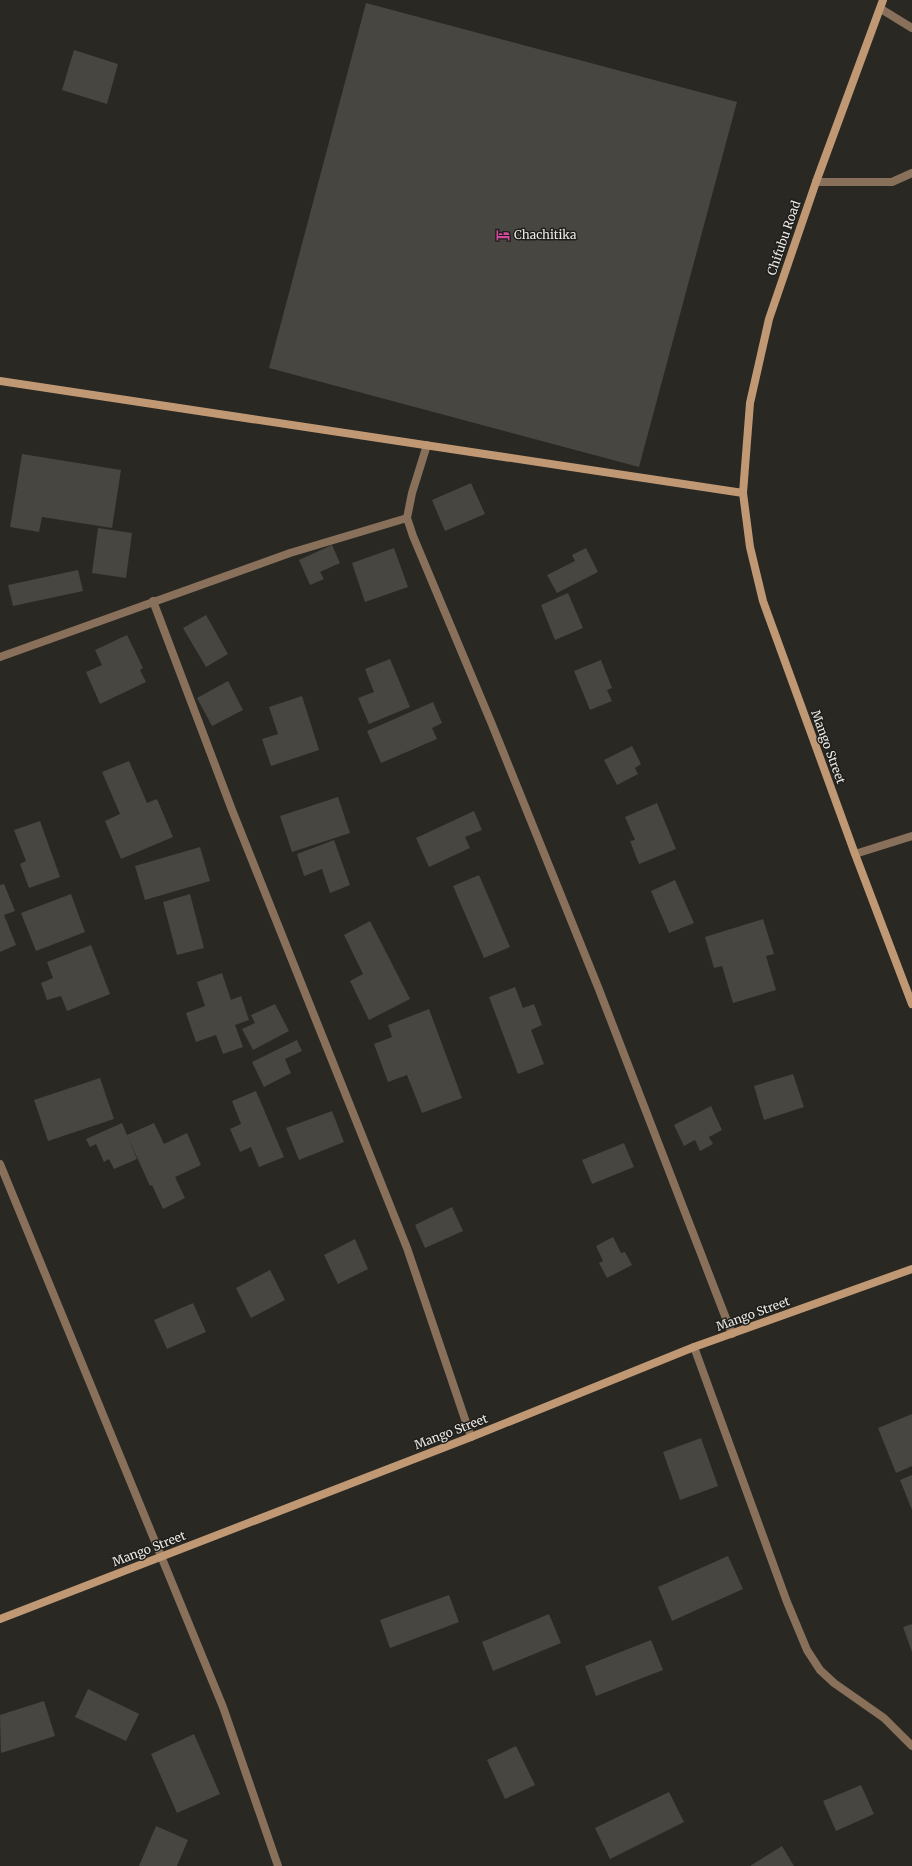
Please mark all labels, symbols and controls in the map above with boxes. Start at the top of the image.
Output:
street label: Chifubu Road [764,198,803,277]
hotel icon: Chachitika [495,227,511,243]
place label: Chachitika [514,227,577,242]
street label: Mango Street [808,708,849,786]
street label: Mango Street [714,1293,792,1334]
street label: Mango Street [412,1411,490,1452]
street label: Mango Street [110,1528,188,1569]

